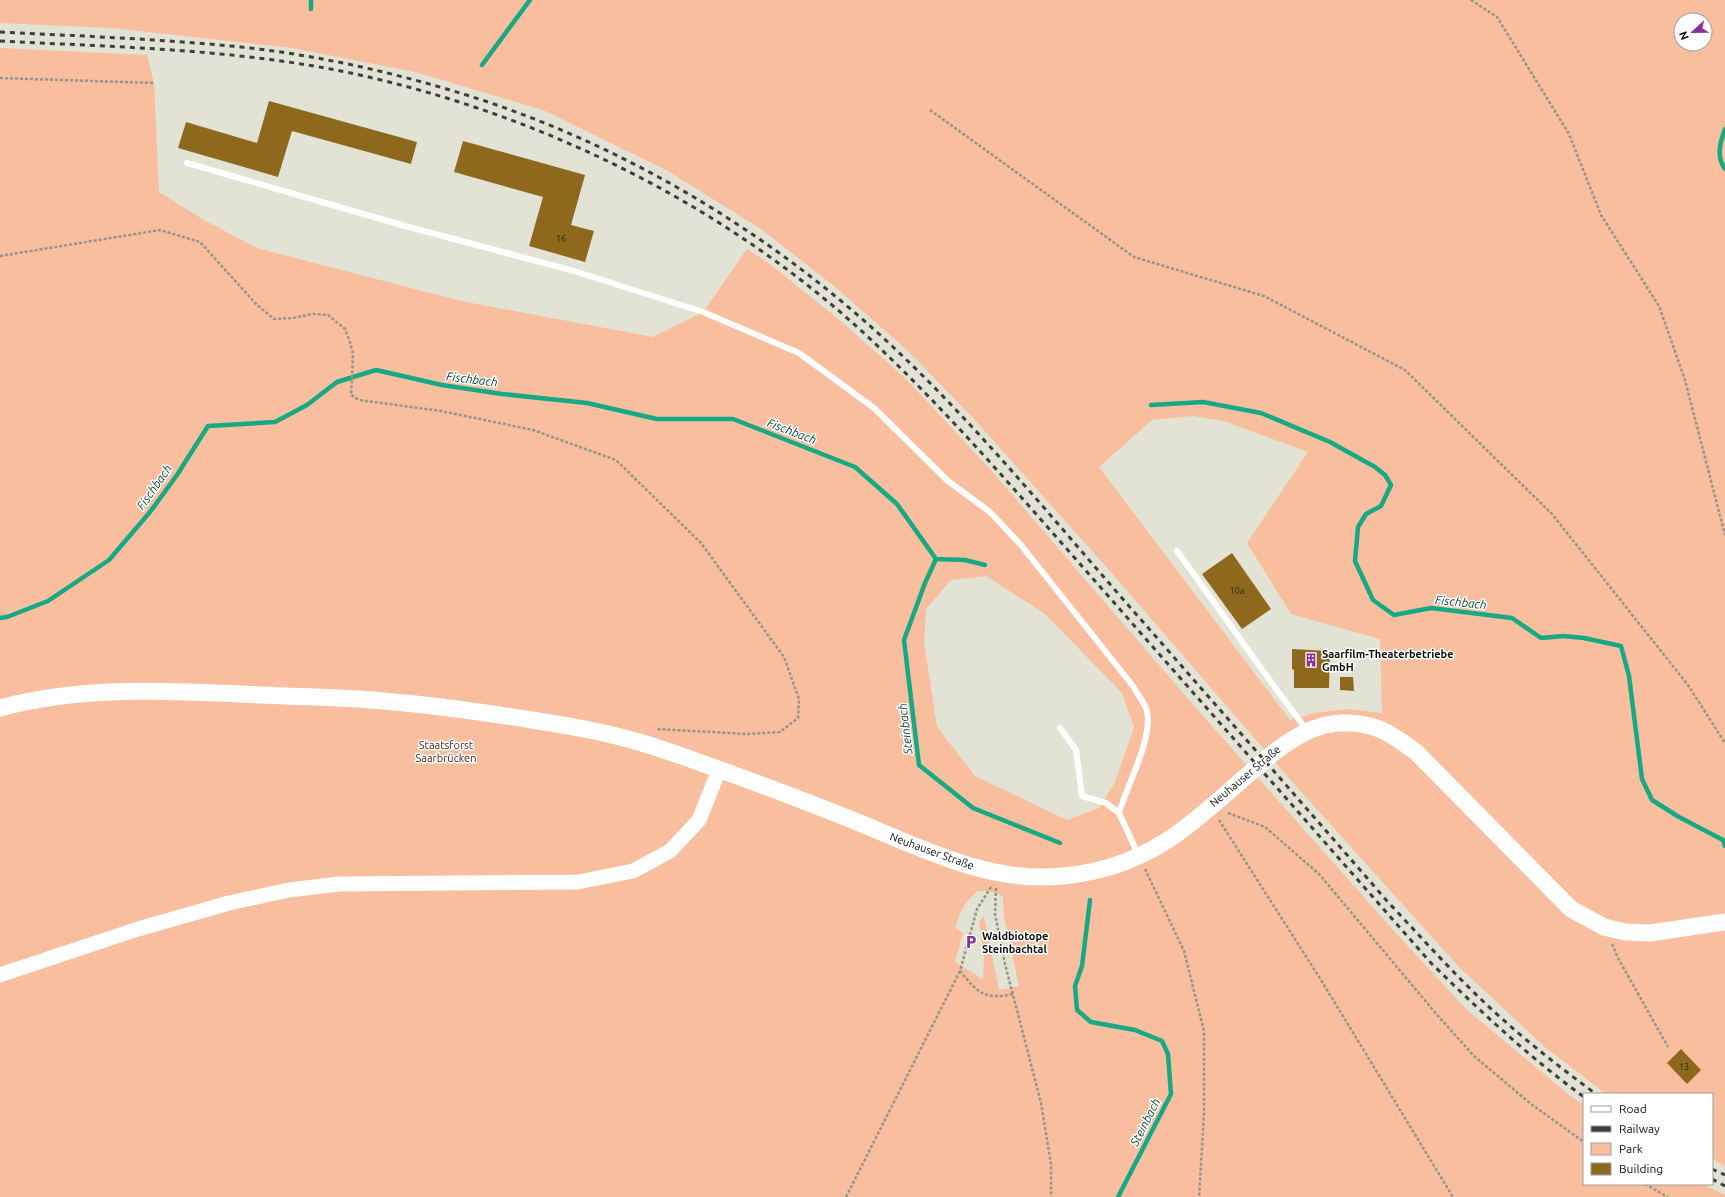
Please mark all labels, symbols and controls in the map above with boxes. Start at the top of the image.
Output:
north arrow [1673,12,1713,52]
text: N [1677,30,1691,42]
house number: 16 [556,234,566,244]
water label: Fischbach [446,369,498,389]
water label: Fischbach [766,416,818,446]
water label: Fischbach [134,462,174,512]
house number: 10a [1230,586,1244,596]
water label: Fischbach [1435,593,1487,611]
place label: Saarfilm-Theaterbetriebe GmbH [1322,648,1454,673]
building icon: Saarfilm-Theaterbetriebe GmbH [1303,652,1319,668]
water label: Steinbach [895,703,915,756]
park label: Staatsforst Saarbrücken [416,739,476,764]
street label: Neuhauser Straße [1207,743,1283,809]
street label: Neuhauser Straße [888,830,976,872]
place label: Waldbiotope Steinbachtal [982,930,1048,955]
parking icon: Waldbiotope Steinbachtal [963,934,979,950]
house number: 13 [1679,1062,1689,1072]
legend [1583,1093,1713,1185]
water label: Steinbach [1127,1096,1163,1149]
text: Road [1619,1102,1647,1115]
text: Railway [1619,1122,1660,1135]
text: Park [1619,1142,1643,1155]
text: Building [1619,1162,1663,1175]

